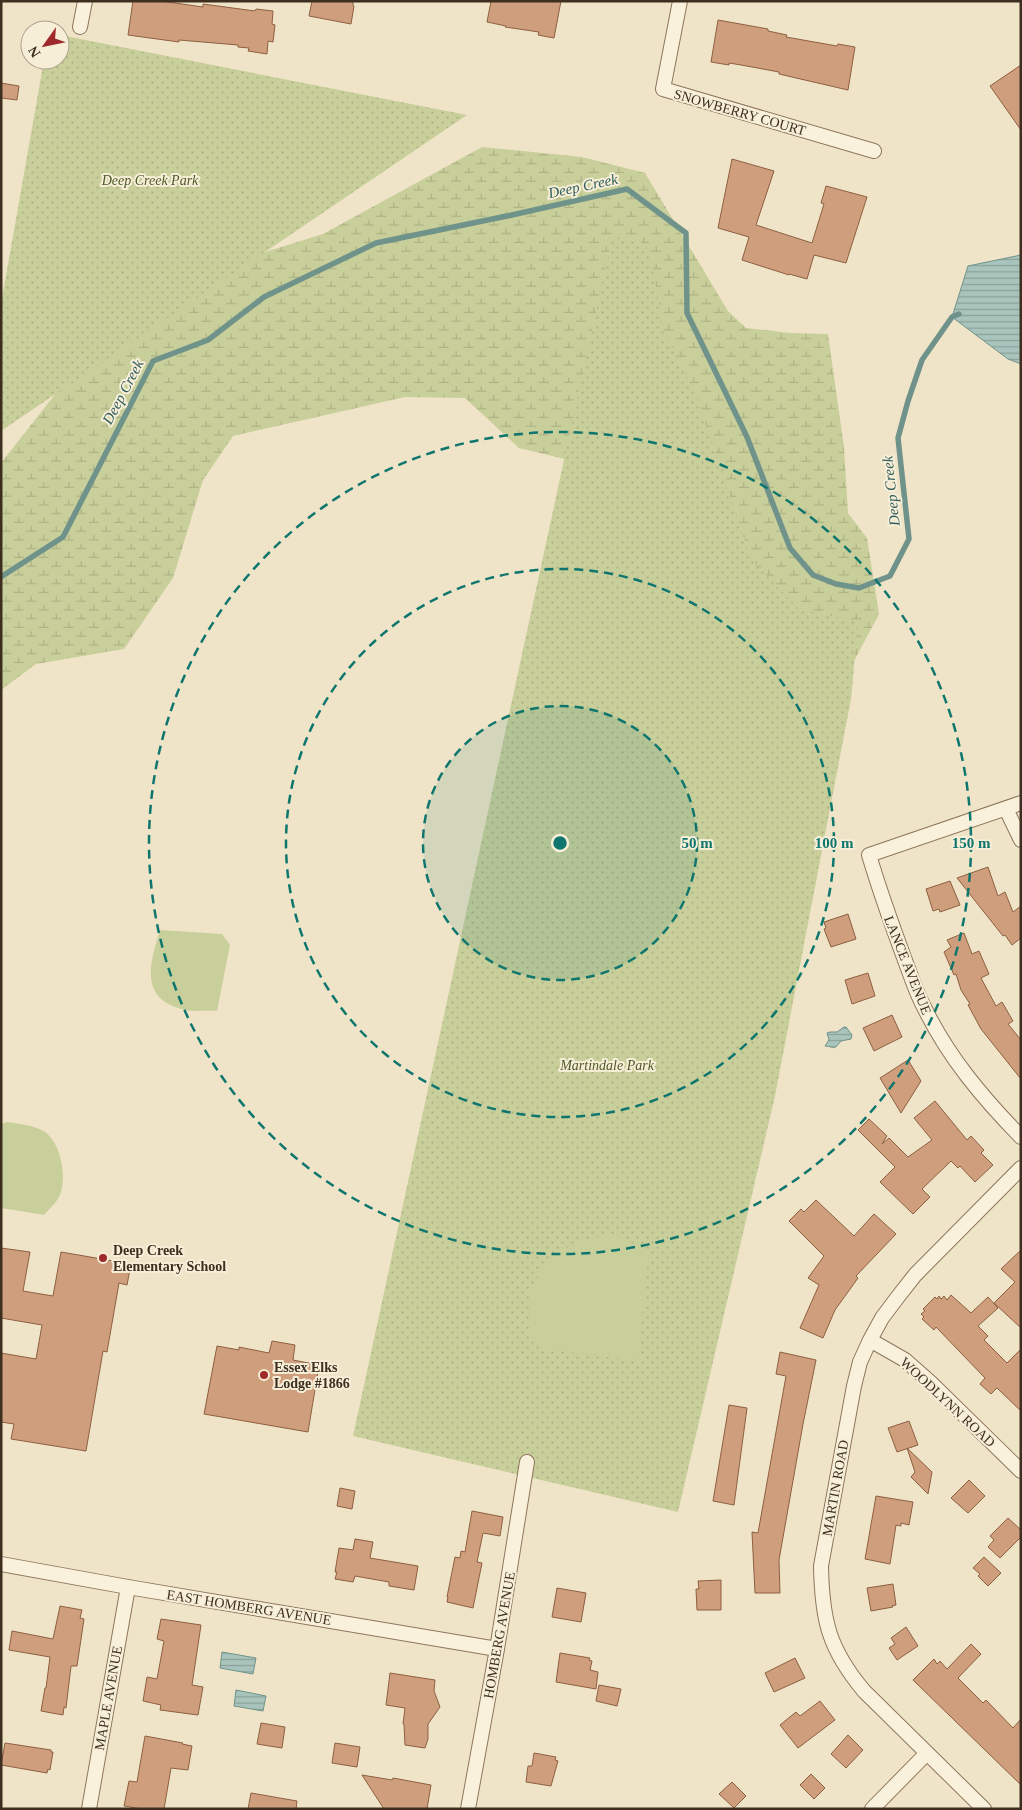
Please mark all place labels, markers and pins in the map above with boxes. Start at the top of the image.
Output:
centre of rings [551,834,569,852]
place label: Deep Creek Elementary School [113,1243,226,1274]
marker: Deep Creek Elementary School [97,1252,109,1264]
place label: Essex Elks Lodge #1866 [274,1360,350,1391]
marker: Essex Elks Lodge #1866 [258,1369,270,1381]

